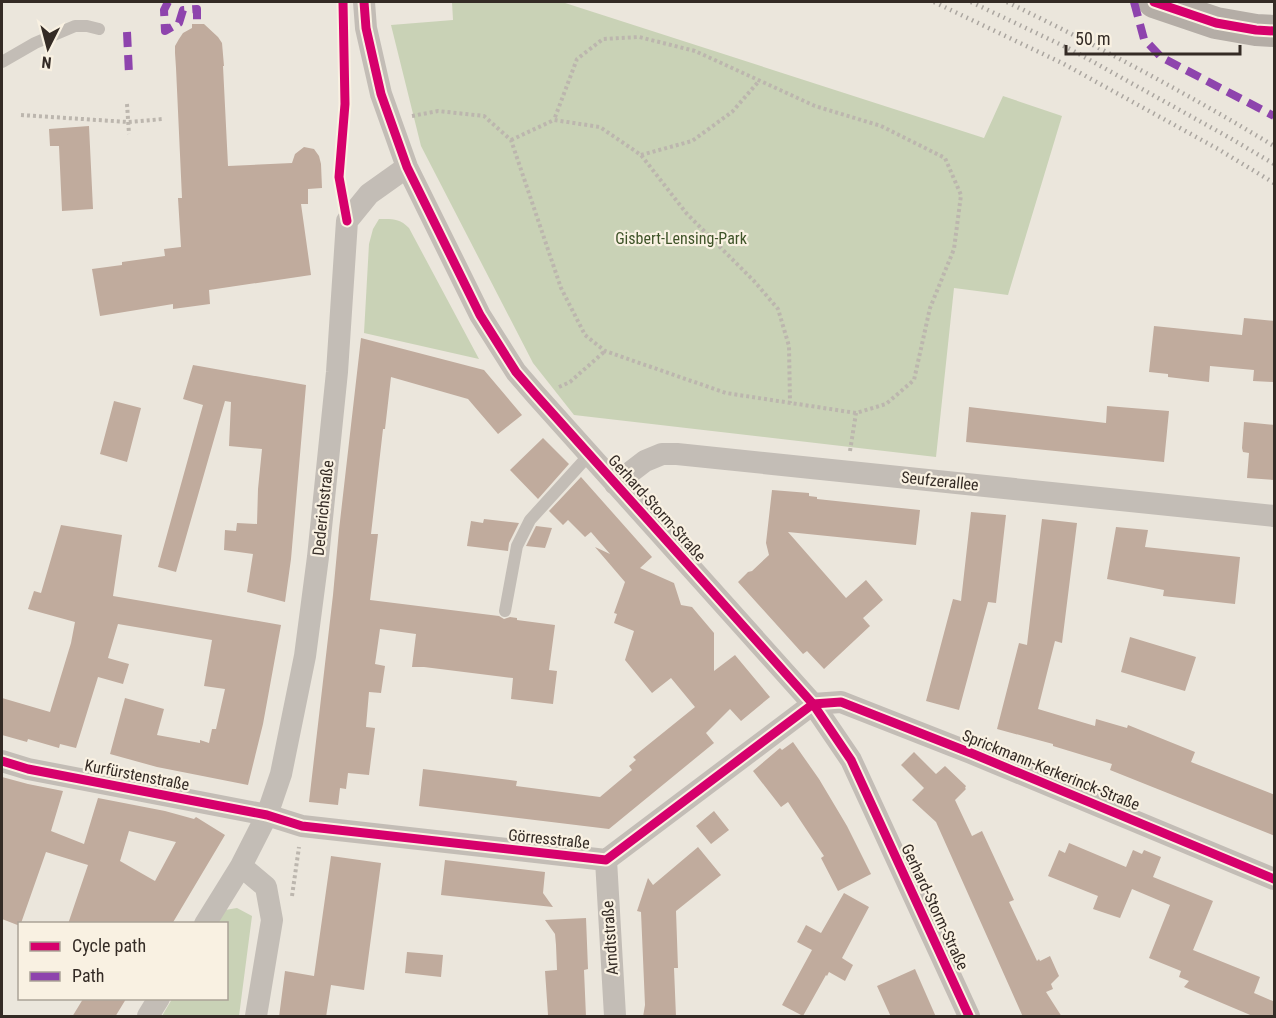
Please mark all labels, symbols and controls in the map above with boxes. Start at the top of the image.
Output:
north arrow [18,18,78,78]
scale bar [1066,18,1240,56]
text: 50 m [1075,28,1110,49]
text: N [41,52,52,72]
park label: Gisbert-Lensing-Park [615,229,748,248]
street label: Gerhard-Storm-Straße [604,451,710,565]
street label: Dederichstraße [309,459,337,557]
street label: Seufzerallee [900,467,980,495]
street label: Sprickmann-Kerkerinck-Straße [959,726,1143,814]
street label: Kurfürstenstraße [83,756,191,794]
street label: Görresstraße [507,825,591,853]
street label: Gerhard-Storm-Straße [897,841,973,973]
street label: Arndtstraße [598,900,622,976]
legend [18,922,228,1000]
text: Cycle path [72,935,146,956]
text: Path [72,965,105,986]

